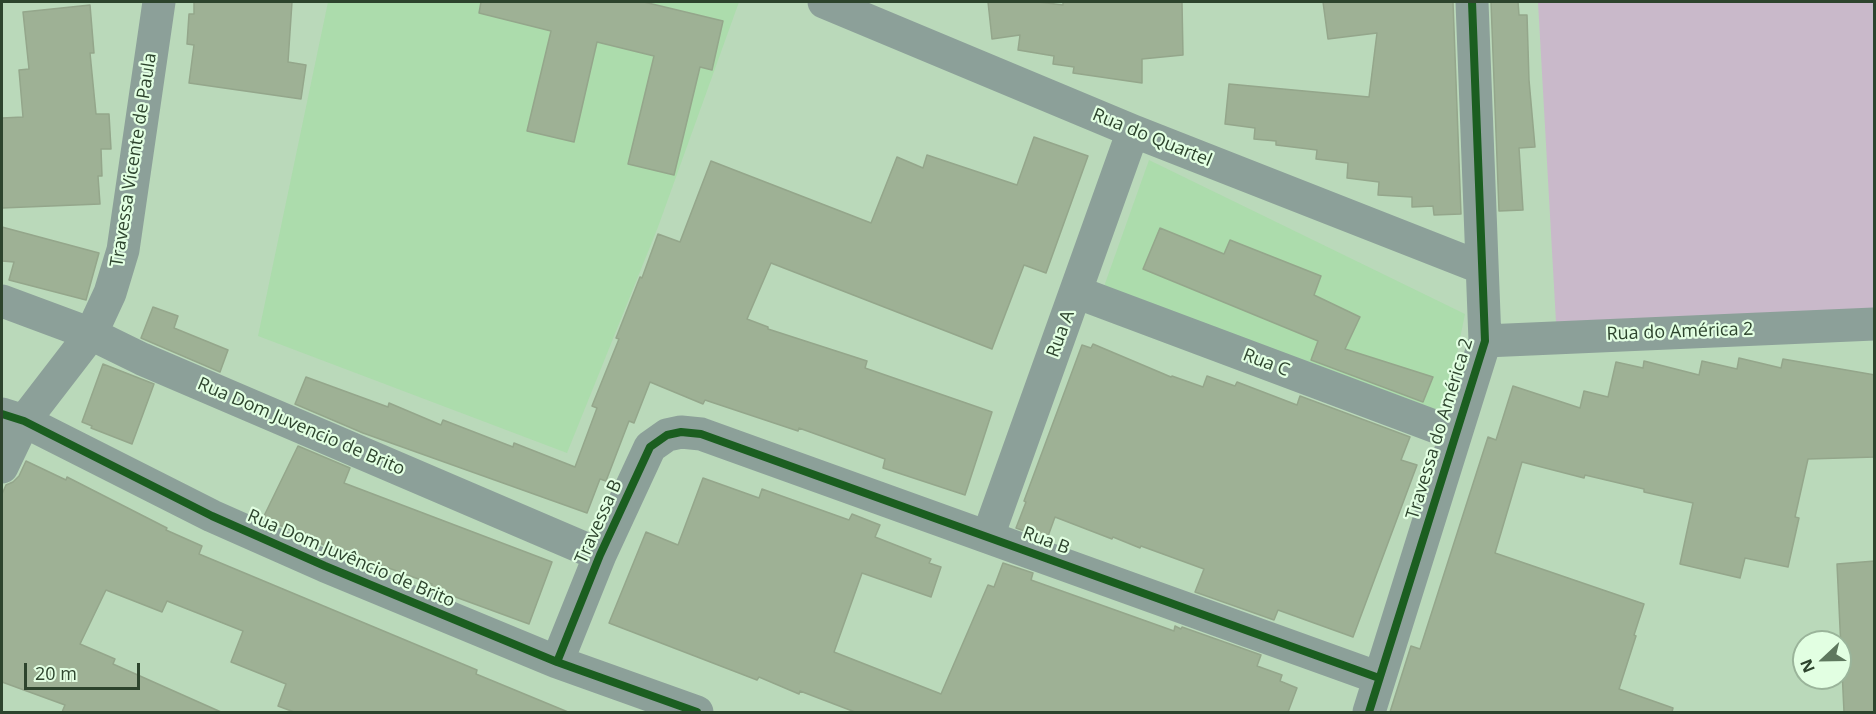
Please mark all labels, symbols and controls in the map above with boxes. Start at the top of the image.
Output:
street label: Travessa Vicente de Paula [106,51,162,269]
street label: Rua do Quartel [1089,104,1215,172]
street label: Rua A [1043,308,1079,360]
street label: Rua do América 2 [1606,319,1754,345]
street label: Travessa do América 2 [1402,336,1478,522]
street label: Rua C [1240,344,1292,382]
street label: Rua Dom Juvencio de Brito [194,373,408,481]
street label: Travessa B [571,477,627,567]
street label: Rua Dom Juvêncio de Brito [244,505,458,613]
street label: Rua B [1020,523,1072,559]
north arrow [1792,630,1852,690]
scale bar [27,651,142,689]
text: N [1795,656,1820,676]
text: 20 m [35,661,77,685]

